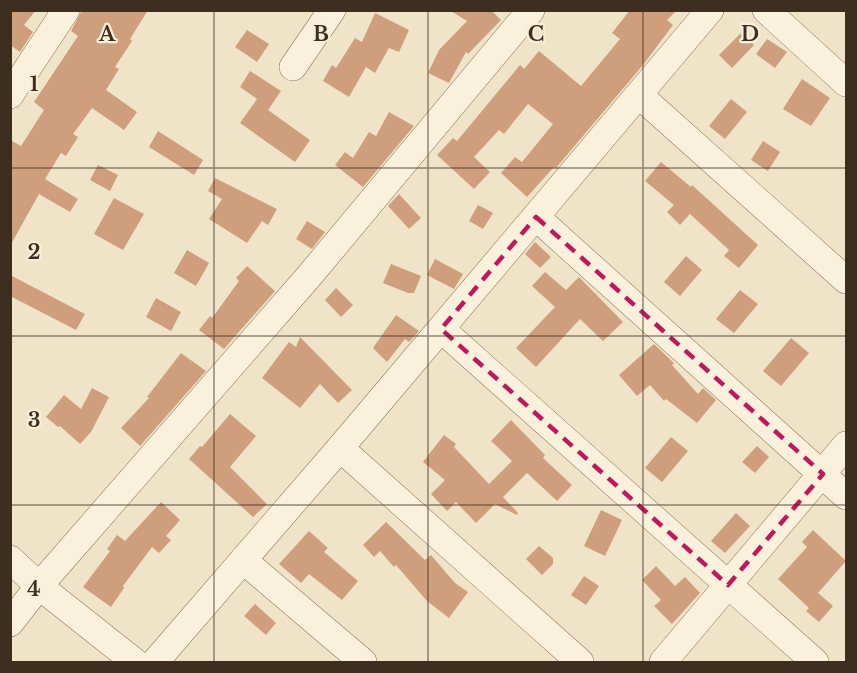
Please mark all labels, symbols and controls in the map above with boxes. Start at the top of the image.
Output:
text: A [98,22,116,46]
text: B [313,22,329,46]
text: C [528,22,544,46]
text: D [741,22,759,46]
text: 1 [30,72,39,96]
text: 2 [27,240,41,264]
text: 3 [28,408,40,432]
text: 4 [27,577,41,601]

